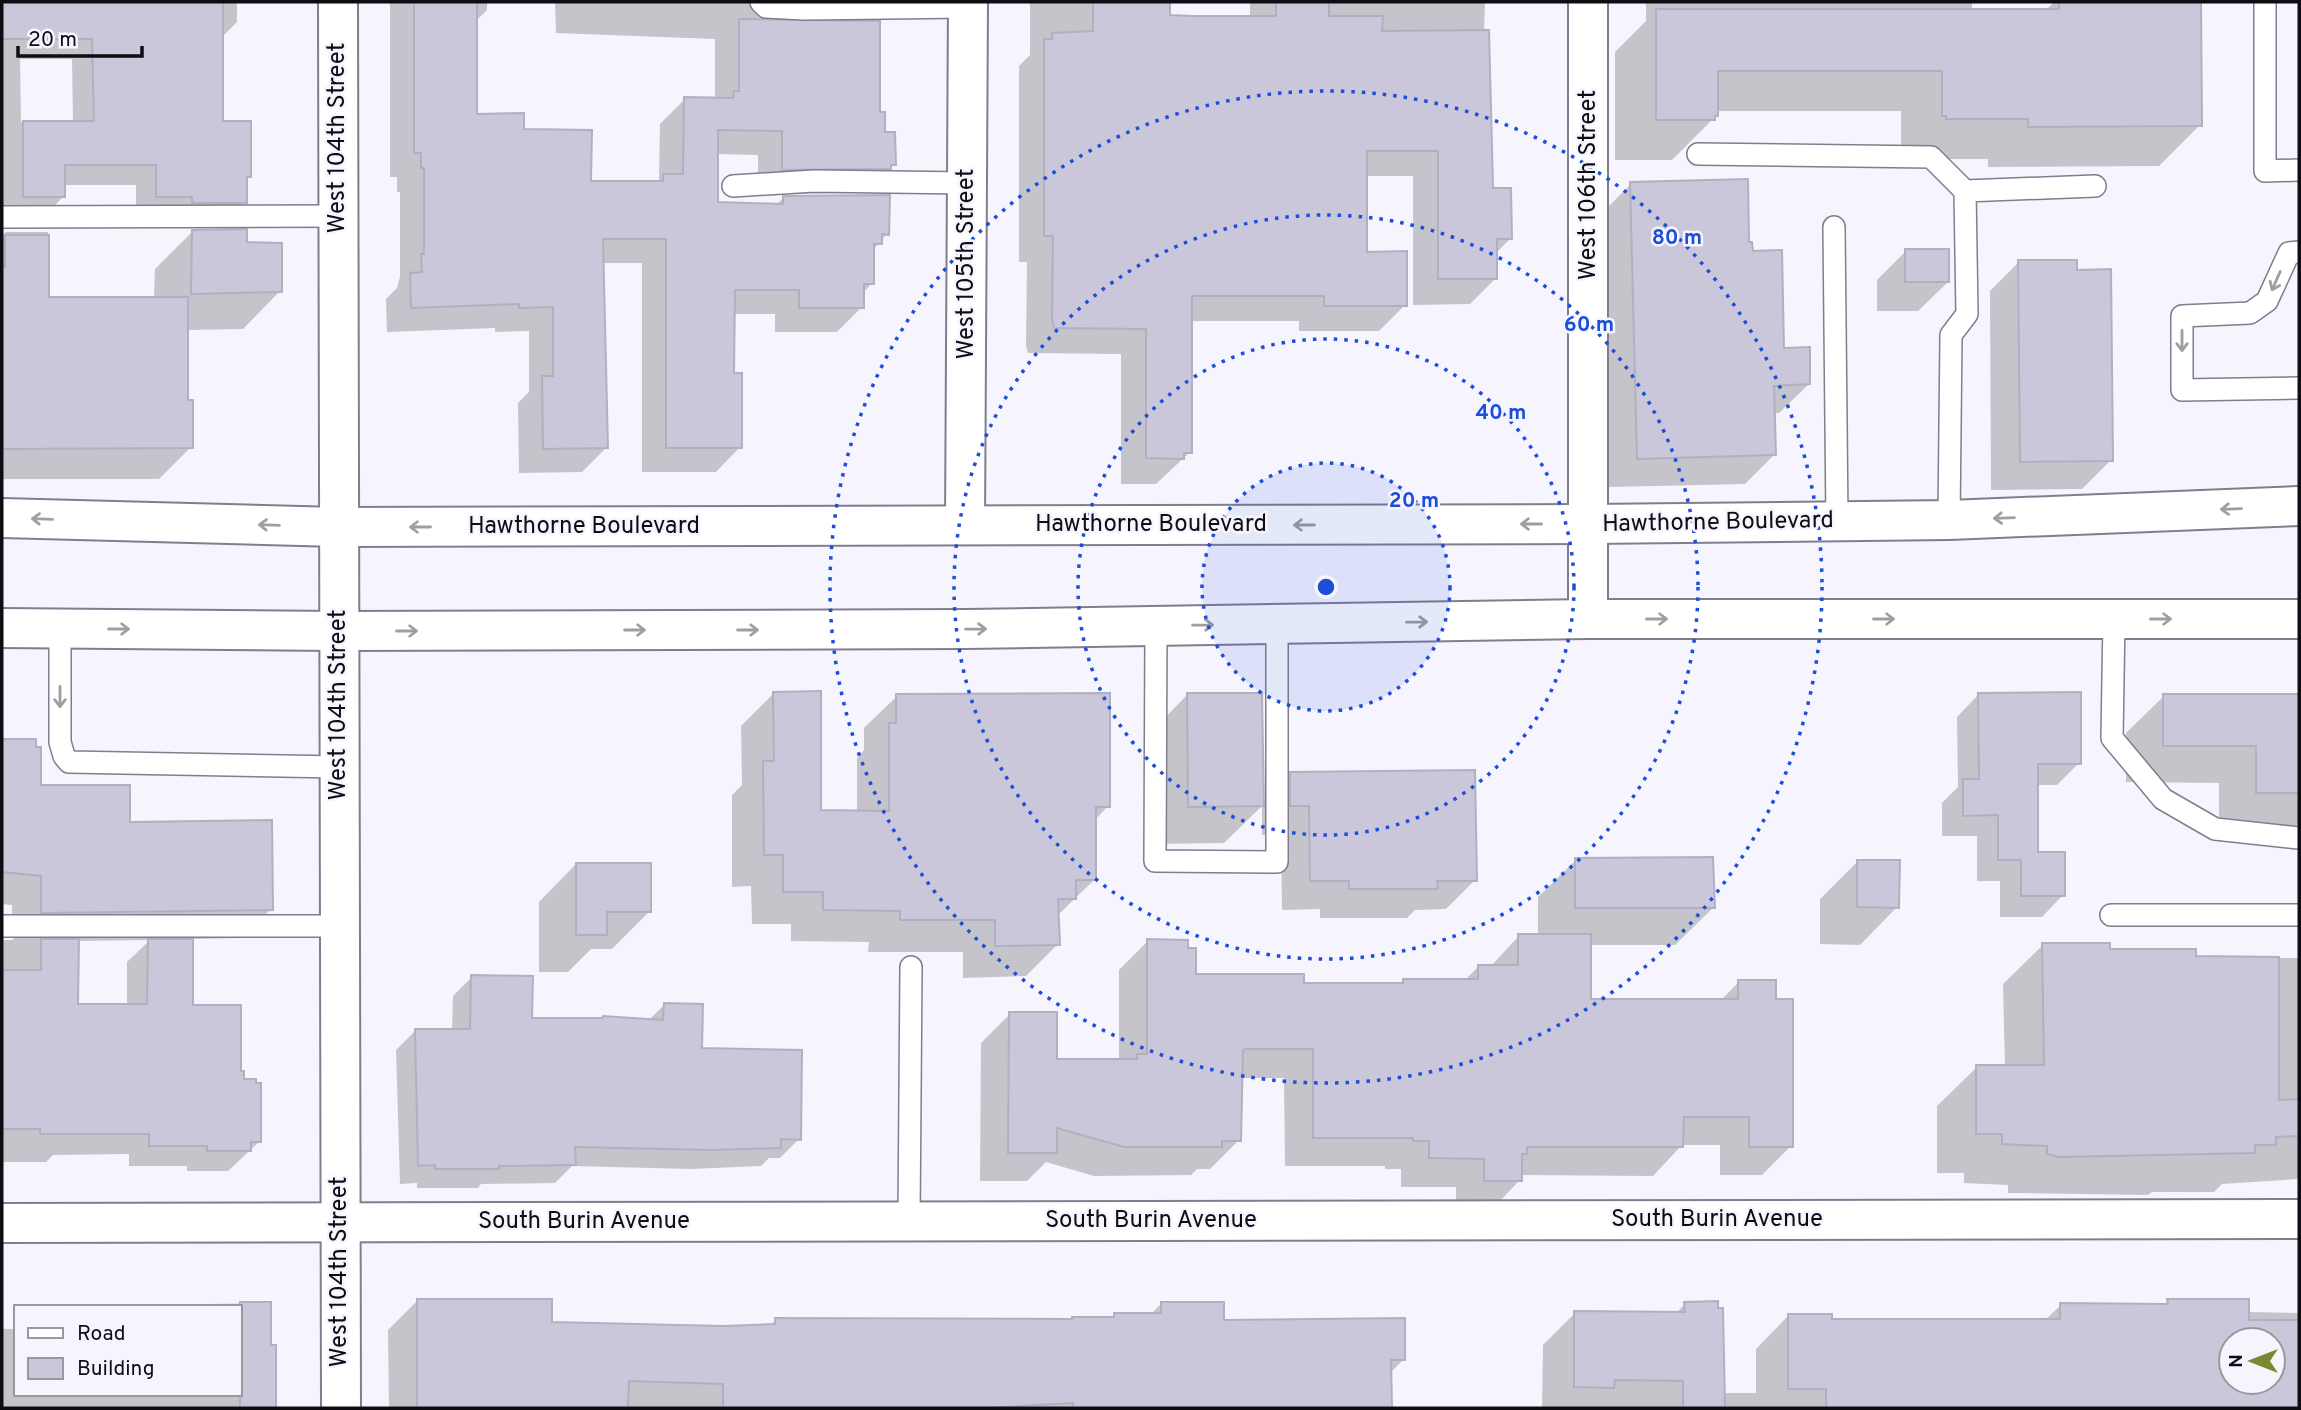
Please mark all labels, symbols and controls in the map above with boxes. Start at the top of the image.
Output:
scale bar [18,14,142,58]
text: 20 m [28,27,77,54]
street label: West 104th Street [323,42,353,234]
street label: West 106th Street [1574,90,1604,280]
street label: West 105th Street [952,168,982,360]
text: 80 m [1652,225,1702,252]
one-way arrow [2268,270,2282,291]
text: 60 m [1564,312,1614,339]
one-way arrow [2175,329,2189,352]
text: 40 m [1476,400,1526,427]
text: 20 m [1389,488,1439,515]
one-way arrow [2220,502,2243,515]
street label: Hawthorne Boulevard [1602,506,1834,540]
street label: Hawthorne Boulevard [1035,510,1267,540]
one-way arrow [1992,511,2015,524]
one-way arrow [31,512,54,525]
street label: Hawthorne Boulevard [468,512,700,542]
one-way arrow [1520,517,1543,531]
one-way arrow [1293,518,1316,532]
one-way arrow [258,519,281,532]
one-way arrow [408,520,431,534]
centre of rings [1314,575,1338,599]
street label: West 104th Street [324,609,354,801]
one-way arrow [1645,612,1668,626]
one-way arrow [1872,612,1895,626]
one-way arrow [2149,612,2172,626]
one-way arrow [1405,615,1428,628]
one-way arrow [1192,618,1215,632]
one-way arrow [107,622,130,636]
one-way arrow [964,622,987,636]
one-way arrow [623,623,646,637]
one-way arrow [737,623,760,637]
one-way arrow [396,624,419,638]
one-way arrow [53,685,67,708]
street label: West 104th Street [325,1176,355,1368]
street label: South Burin Avenue [1611,1205,1823,1235]
street label: South Burin Avenue [1045,1206,1257,1236]
street label: South Burin Avenue [478,1207,690,1237]
legend [14,1305,242,1396]
text: Road [77,1321,126,1348]
north arrow [2217,1326,2287,1396]
text: N [2225,1354,2249,1368]
text: Building [77,1356,155,1383]

